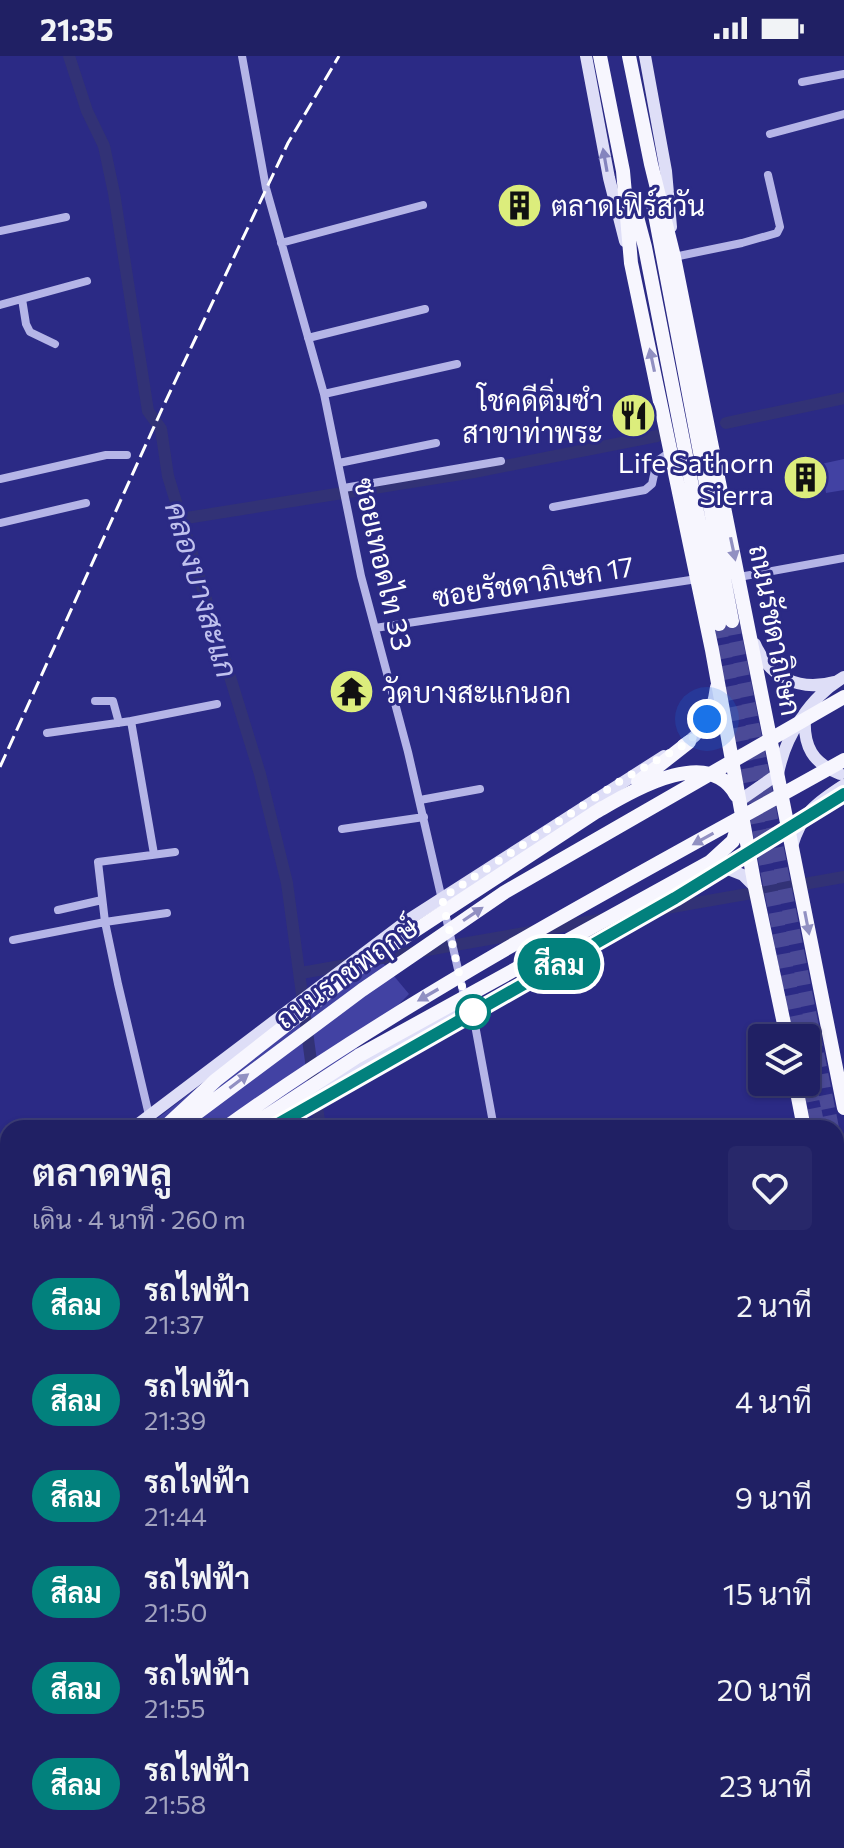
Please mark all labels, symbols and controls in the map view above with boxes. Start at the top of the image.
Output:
text: 21:35 [40,10,114,47]
one-way arrow [599,147,611,172]
building icon: ตลาดเฟิร์สวัน [496,181,544,229]
place label: ตลาดเฟิร์สวัน [551,187,705,222]
one-way arrow [645,348,657,373]
place label: โชคดีติ่มซำ สาขาท่าพระ [462,378,603,449]
restaurant icon: โชคดีติ่มซำ สาขาท่าพระ [610,392,658,440]
place label: Life Sathorn Sierra [618,445,774,511]
building icon: Life Sathorn Sierra [781,454,829,502]
street label: ซอยเทอดไท 33 [348,474,421,654]
water label: คลองบางสะแก [159,496,247,682]
one-way arrow [727,536,740,561]
street label: ถนนรัชดาภิเษก [743,542,809,718]
street label: ซอยรัชดาภิเษก 17 [430,548,636,614]
temple icon: วัดบางสะแกนอก [327,668,375,716]
place label: วัดบางสะแกนอก [382,675,571,709]
your location [687,699,727,739]
one-way arrow [692,832,714,846]
one-way arrow [463,906,484,921]
street label: ถนนราชพฤกษ์ [268,908,426,1037]
one-way arrow [801,910,814,935]
line badge: สีลม [503,938,615,990]
text: สีลม [533,947,585,981]
one-way arrow [417,988,439,1002]
unlabelled marker [456,995,490,1029]
map controls [748,1024,820,1096]
button: layers [748,1024,820,1096]
one-way arrow [229,1074,250,1089]
button: heart [728,1146,812,1230]
text: ตลาดพลู [32,1147,172,1194]
text: เดิน · 4 นาที · 260 m [32,1203,246,1234]
text: รถไฟฟ้า [144,1270,250,1307]
text: 2 นาที [736,1286,812,1323]
text: สีลม [50,1287,102,1321]
text: 21:37 [144,1308,204,1339]
text: รถไฟฟ้า [144,1366,250,1403]
text: 4 นาที [735,1382,812,1419]
text: สีลม [50,1383,102,1417]
text: 21:39 [144,1404,206,1435]
text: รถไฟฟ้า [144,1462,250,1499]
text: 9 นาที [735,1478,812,1515]
text: สีลม [50,1479,102,1513]
text: 21:44 [144,1500,207,1531]
text: รถไฟฟ้า [144,1558,250,1595]
text: 15 นาที [723,1574,812,1611]
text: สีลม [50,1575,102,1609]
text: 21:50 [144,1596,208,1627]
text: รถไฟฟ้า [144,1654,250,1691]
text: 20 นาที [717,1670,812,1707]
text: สีลม [50,1671,102,1705]
text: 21:55 [144,1692,206,1723]
text: รถไฟฟ้า [144,1750,250,1787]
text: 23 นาที [719,1766,812,1803]
text: สีลม [50,1767,102,1801]
text: 21:58 [144,1788,206,1819]

